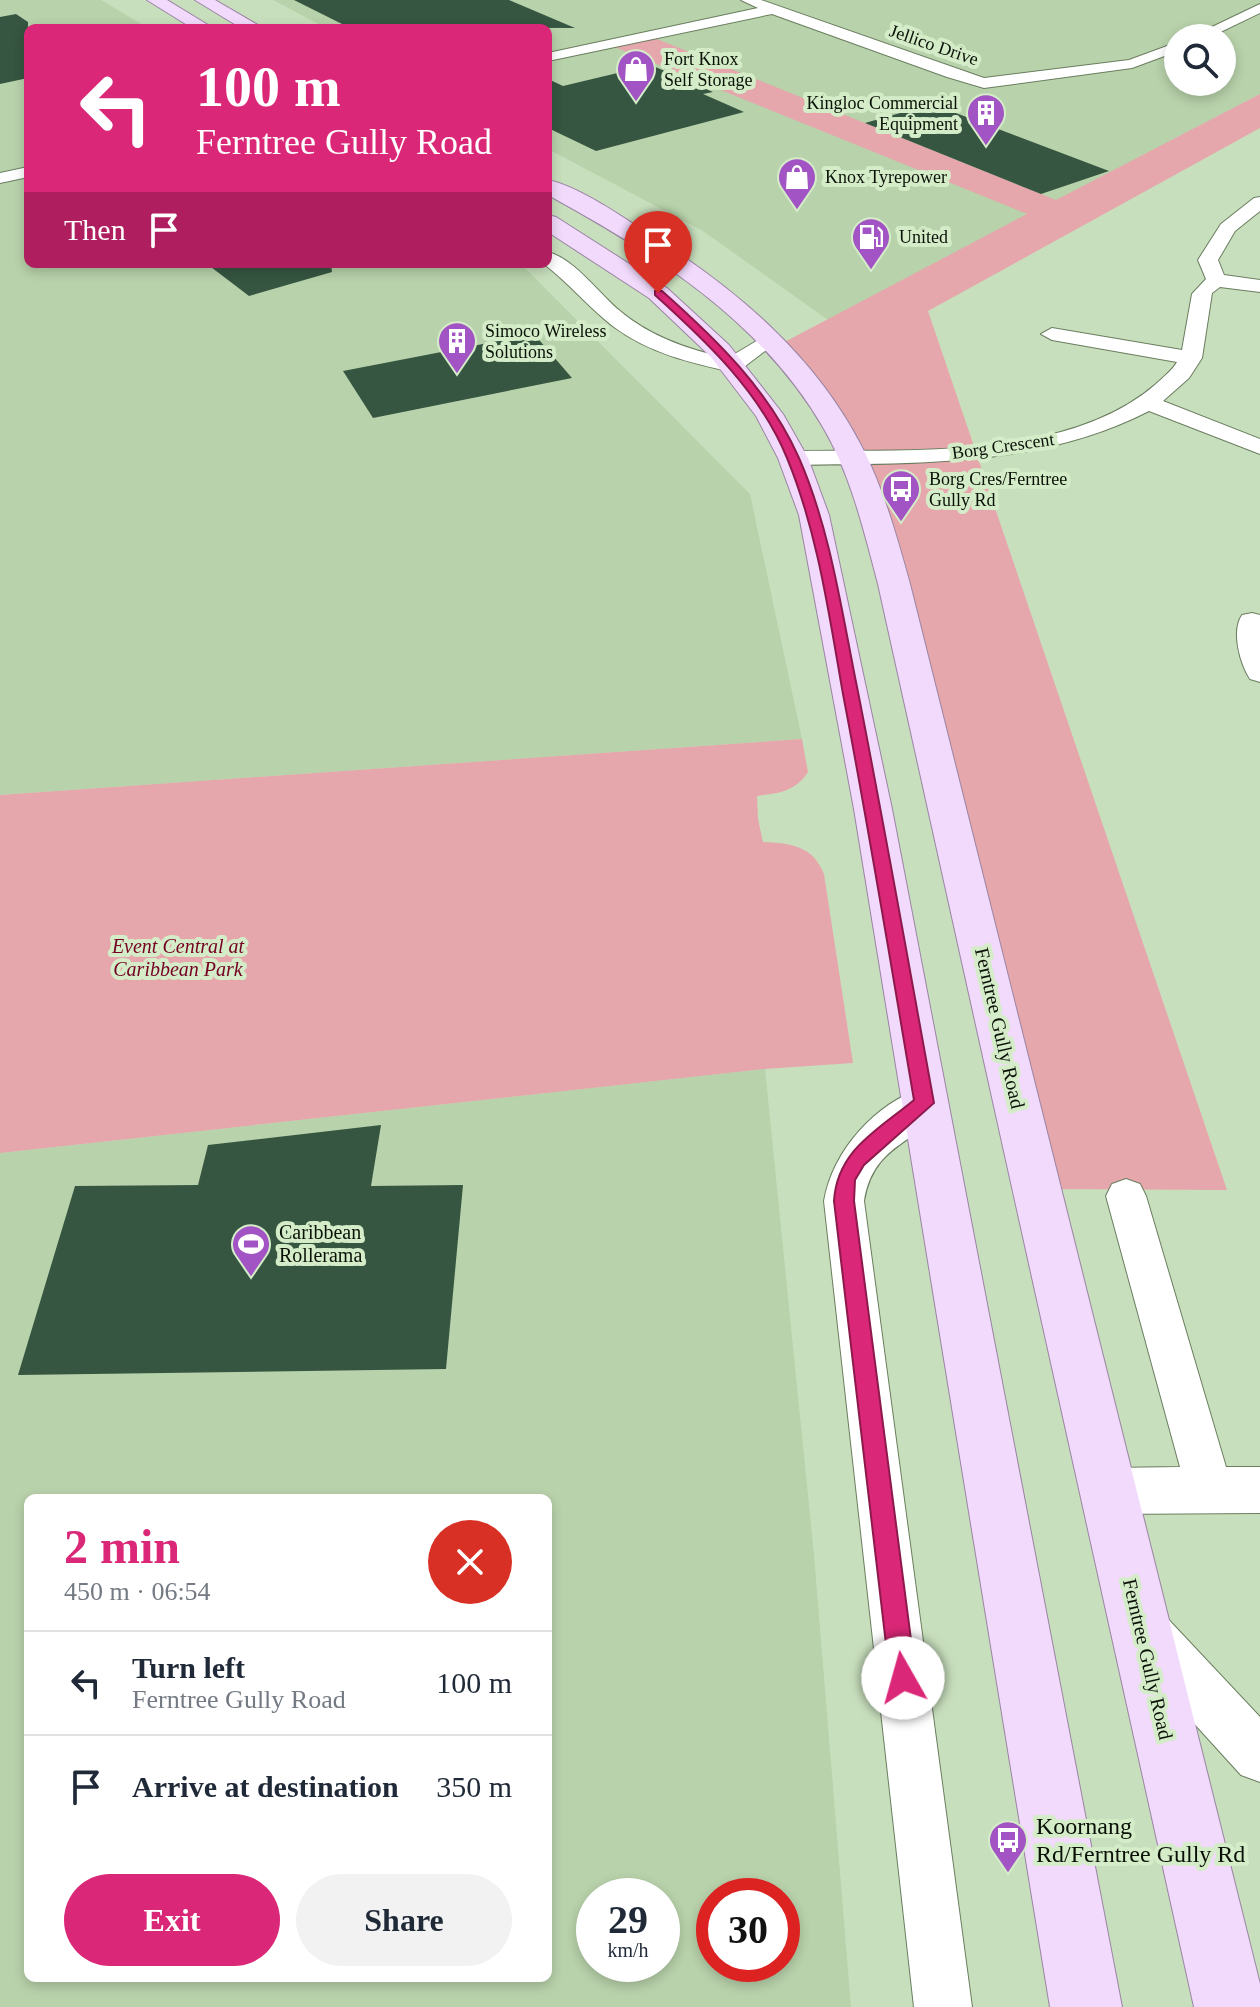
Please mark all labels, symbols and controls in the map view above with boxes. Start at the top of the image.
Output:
street label: Jellico Drive [887,20,981,70]
map controls [1164,24,1236,96]
button: search [1164,24,1236,96]
shop icon: Fort Knox Self Storage [615,48,657,103]
place label: Fort Knox Self Storage [664,49,752,90]
icon: left [64,56,168,160]
text: 100 m [196,56,341,118]
building icon: Kingloc Commercial Equipment [965,92,1007,147]
place label: Kingloc Commercial Equipment [807,93,958,134]
text: Ferntree Gully Road [196,122,492,162]
shop icon: Knox Tyrepower [776,156,818,211]
place label: Knox Tyrepower [825,167,947,187]
icon: arrive [142,208,186,252]
pin [624,211,692,293]
text: Then [64,213,126,246]
fuel station icon: United [850,216,892,271]
icon: arrive [636,223,680,267]
place label: United [899,227,948,247]
building icon: Simoco Wireless Solutions [436,320,478,375]
place label: Simoco Wireless Solutions [485,321,606,362]
street label: Borg Crescent [951,429,1055,463]
bus stop icon: Borg Cres/Ferntree Gully Rd [880,468,922,523]
place label: Borg Cres/Ferntree Gully Rd [929,469,1067,510]
park label: Event Central at Caribbean Park [111,935,245,980]
street label: Ferntree Gully Road [970,945,1029,1111]
place label: Caribbean Rollerama [279,1221,362,1266]
sports icon: Caribbean Rollerama [230,1223,272,1278]
text: 2 min [64,1520,180,1573]
button: close [428,1520,512,1604]
street label: Ferntree Gully Road [1118,1576,1177,1742]
text: 450 m · 06:54 [64,1577,211,1606]
position arrow [861,1636,945,1720]
text: Turn left [132,1651,245,1684]
icon: left [64,1661,108,1705]
text: 100 m [436,1666,512,1699]
text: Ferntree Gully Road [132,1685,346,1714]
icon: arrive [64,1765,108,1809]
text: Arrive at destination [132,1770,399,1803]
text: 350 m [436,1770,512,1803]
place label: Koornang Rd/Ferntree Gully Rd [1036,1813,1245,1867]
bus stop icon: Koornang Rd/Ferntree Gully Rd [987,1819,1029,1874]
button: Exit [64,1874,280,1966]
button: Share [296,1874,512,1966]
speed limit sign: 30 [696,1878,800,1982]
text: 29 [608,1897,648,1942]
text: km/h [607,1939,649,1961]

